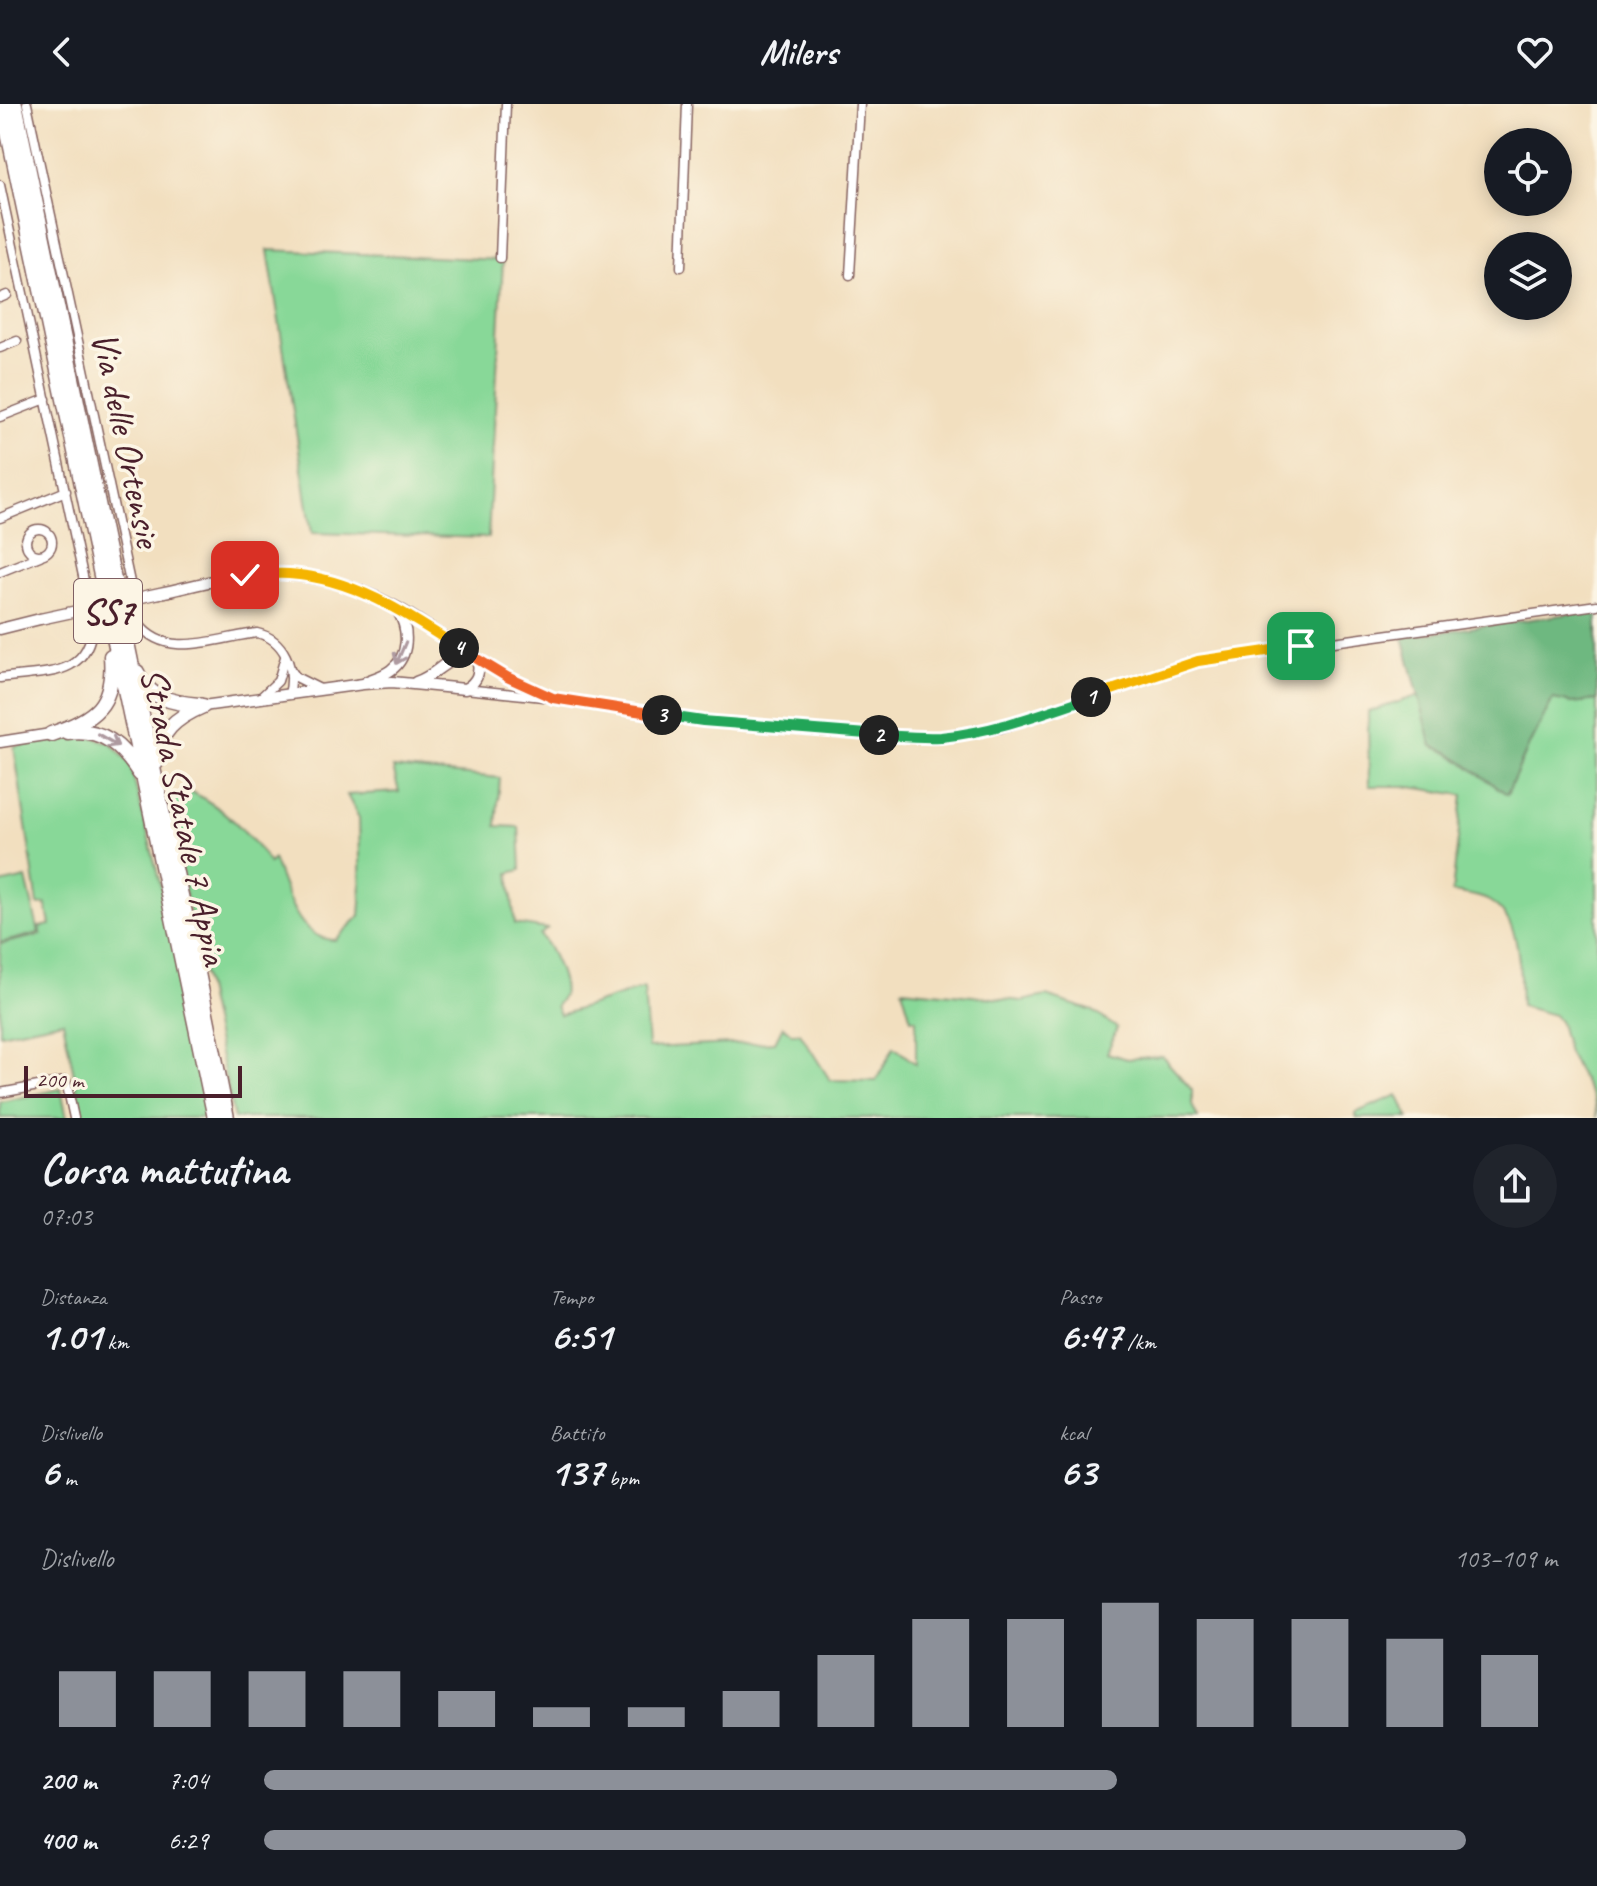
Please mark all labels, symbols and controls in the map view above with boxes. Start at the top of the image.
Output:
text: Milers [760,29,837,75]
icon: back [40,30,84,74]
icon: heart [1513,30,1557,74]
map controls [1484,128,1572,320]
button: locate [1484,128,1572,216]
button: layers [1484,232,1572,320]
street label: Via delle Ortensie [81,327,173,554]
pin [211,541,279,609]
icon: check [223,553,267,597]
road number: SS7 [74,579,142,643]
pin [1267,612,1335,680]
icon: arrive [1279,624,1323,668]
pin: 4 [439,628,479,668]
text: 4 [454,634,464,662]
one-way arrow [392,640,407,665]
street label: Strada Statale 7 Appia [130,663,240,972]
pin: 1 [1071,677,1111,717]
text: 1 [1086,683,1096,711]
pin: 3 [642,695,682,735]
text: 3 [657,701,667,729]
pin: 2 [859,715,899,755]
text: 2 [874,721,884,749]
one-way arrow [96,732,119,748]
scale bar [24,1062,242,1098]
text: 200 m [36,1066,83,1094]
text: Corsa mattutina [40,1142,288,1197]
button: share [1473,1144,1557,1228]
text: 07:03 [40,1200,92,1233]
text: Distanza [40,1283,107,1311]
text: Tempo [550,1283,593,1311]
text: Passo [1059,1283,1101,1311]
text: 1.01 [40,1311,102,1361]
text: 6:51 [550,1311,612,1361]
text: 6:47 [1059,1311,1122,1361]
text: km [102,1328,129,1356]
text: /km [1122,1328,1156,1356]
text: Dislivello [40,1419,102,1447]
text: Battito [550,1419,604,1447]
text: kcal [1059,1419,1088,1447]
text: 6 [40,1447,59,1497]
text: 137 [550,1447,604,1497]
text: 63 [1059,1447,1096,1497]
text: m [59,1464,77,1492]
text: bpm [604,1464,639,1492]
text: Dislivello [40,1542,113,1575]
text: 103–109 m [1454,1542,1557,1575]
text: 200 m [40,1764,96,1797]
text: 7:04 [168,1764,208,1797]
text: 400 m [40,1824,96,1857]
text: 6:29 [168,1824,208,1857]

